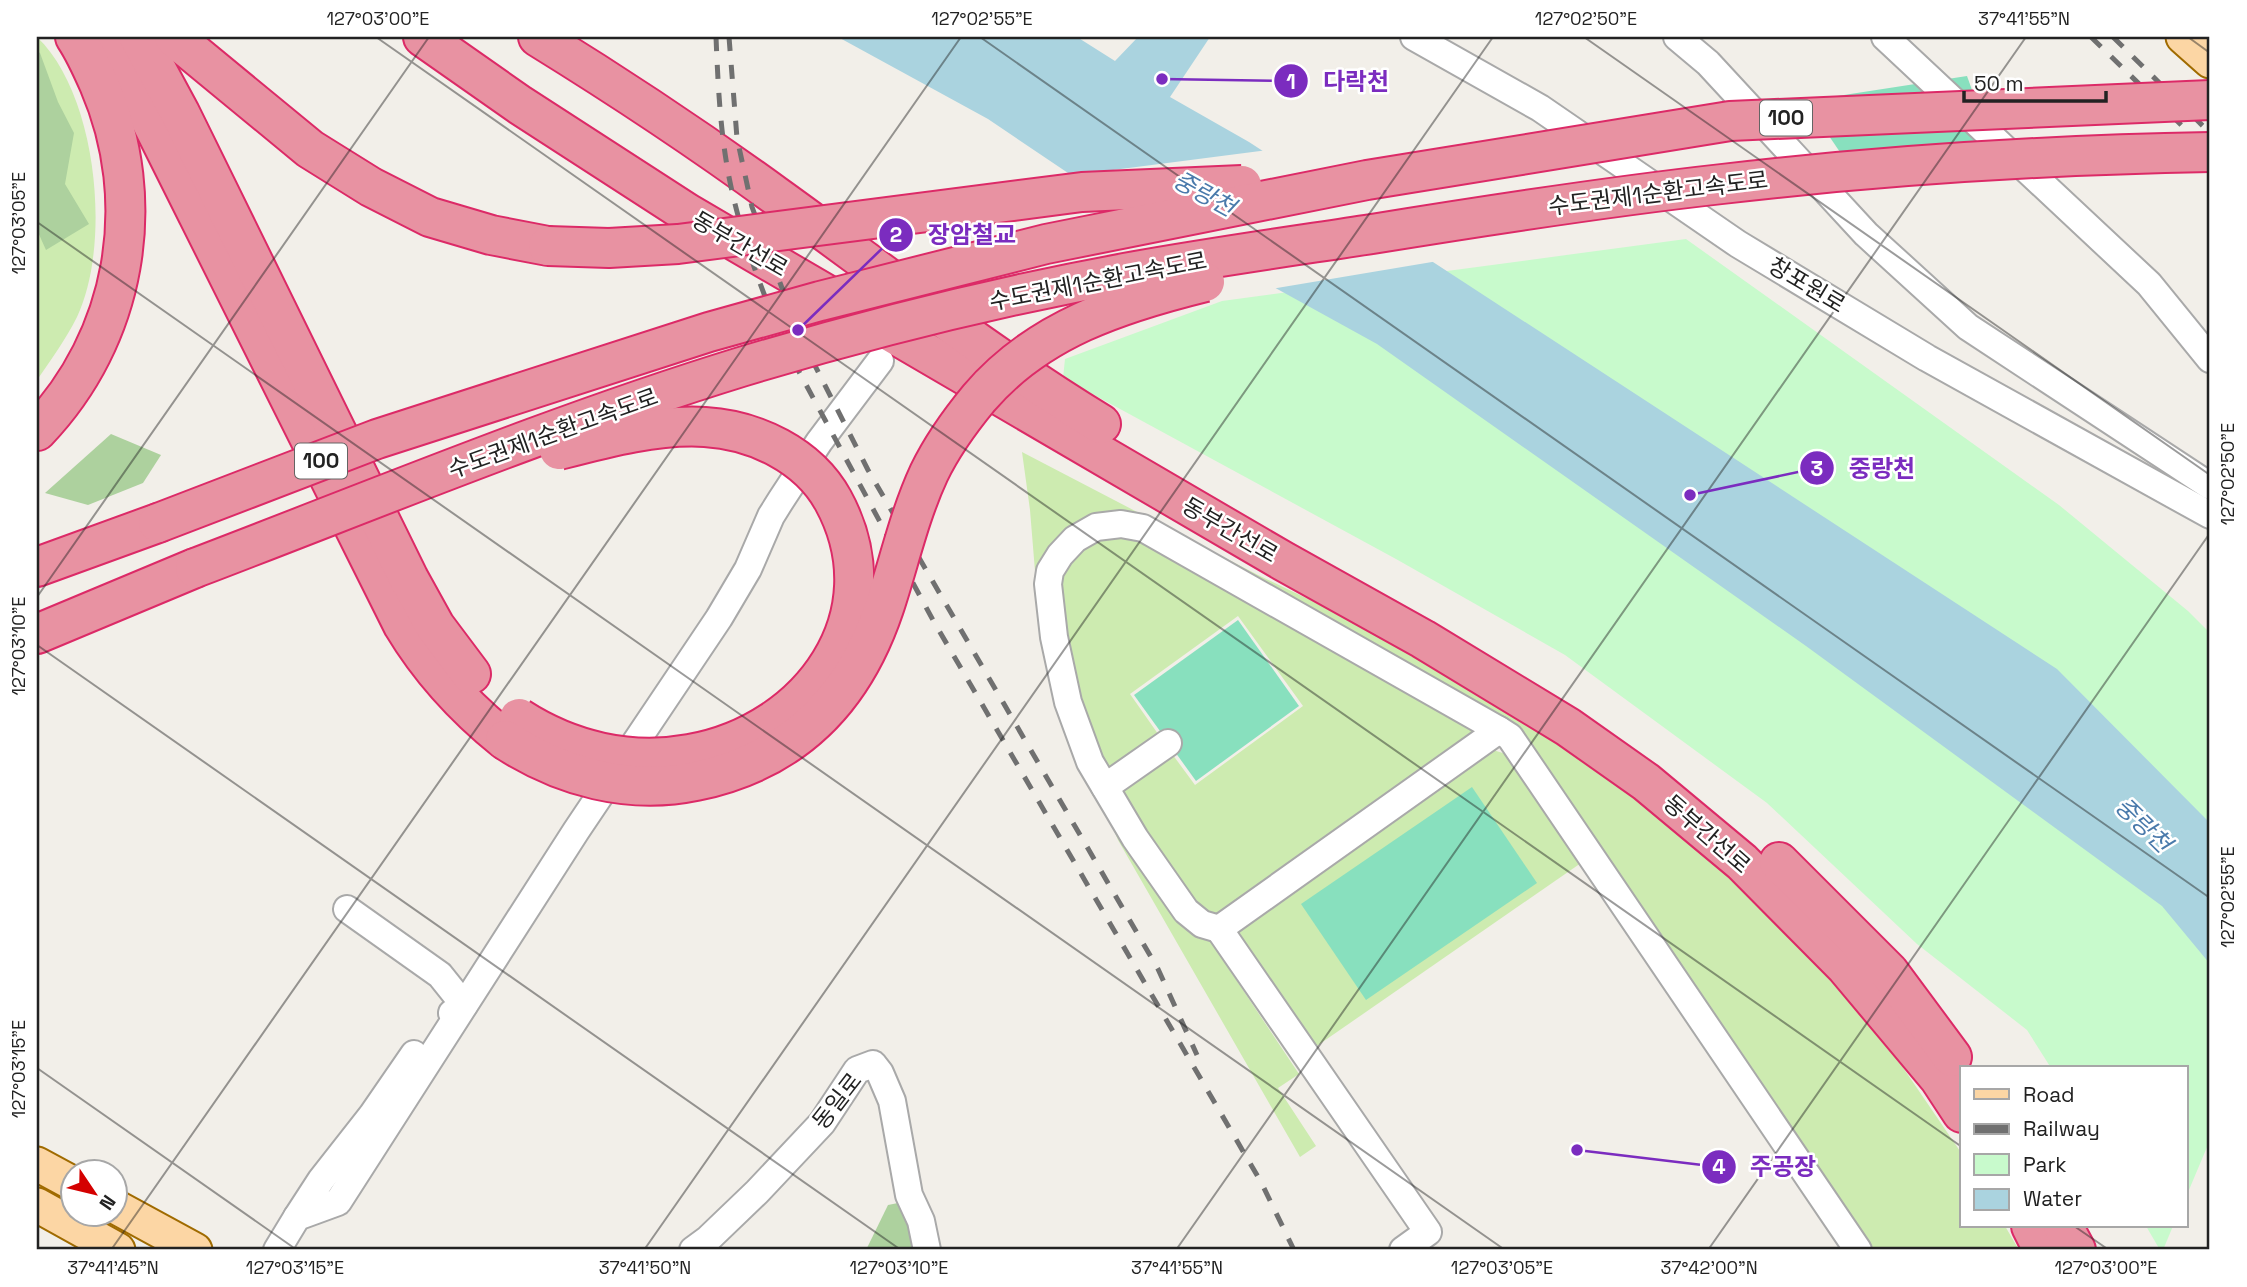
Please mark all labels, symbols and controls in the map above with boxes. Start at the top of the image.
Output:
text: 127°03'00"E [326,7,430,30]
text: 127°02'55"E [931,7,1033,30]
text: 127°02'50"E [1535,7,1637,30]
text: 37°41'55"N [1978,7,2070,30]
callout: 다락천 [1274,59,1403,104]
scale bar [1964,60,2105,104]
text: 다락천 [1323,66,1389,97]
text: 1 [1286,68,1296,95]
text: 50 m [1974,70,2024,97]
road number: 100 [1760,100,1812,136]
water label: 중랑천 [1168,164,1243,225]
street label: 수도권제1순환고속도로 [1546,165,1770,221]
text: 127°03'05"E [7,172,30,274]
street label: 동부간선로 [687,205,793,283]
callout: 장암철교 [878,213,1030,258]
text: 장암철교 [928,219,1016,250]
text: 2 [890,221,902,248]
street label: 수도권제1순환고속도로 [987,245,1209,317]
street label: 창포원로 [1763,250,1851,320]
street label: 수도권제1순환고속도로 [444,381,662,485]
text: 127°02'50"E [2216,423,2239,525]
road number: 100 [295,444,347,478]
callout: 중랑천 [1800,446,1929,491]
text: 중랑천 [1849,453,1915,484]
text: 3 [1811,455,1823,482]
street label: 동부간선로 [1177,491,1283,569]
text: 127°03'10"E [7,596,30,696]
street label: 동부간선로 [1657,788,1757,880]
water label: 중랑천 [2109,790,2180,861]
text: 127°02'55"E [2216,846,2239,948]
text: 127°03'15"E [7,1020,30,1118]
legend [1960,1066,2188,1228]
street label: 동일로 [806,1067,868,1135]
text: Road [2023,1081,2075,1108]
text: Railway [2023,1115,2100,1142]
callout: 주공장 [1701,1144,1830,1189]
text: 주공장 [1750,1151,1816,1182]
text: Park [2023,1151,2067,1178]
text: 4 [1712,1153,1726,1180]
north arrow [60,1158,130,1228]
text: Water [2023,1185,2082,1212]
text: N [94,1190,121,1215]
text: 37°41'45"N [67,1256,159,1279]
text: 127°03'15"E [246,1256,344,1279]
text: 37°41'50"N [599,1256,691,1279]
text: 127°03'10"E [849,1256,949,1279]
text: 37°41'55"N [1131,1256,1223,1279]
text: 127°03'05"E [1451,1256,1553,1279]
text: 37°42'00"N [1660,1256,1758,1279]
text: 127°03'00"E [2054,1256,2158,1279]

